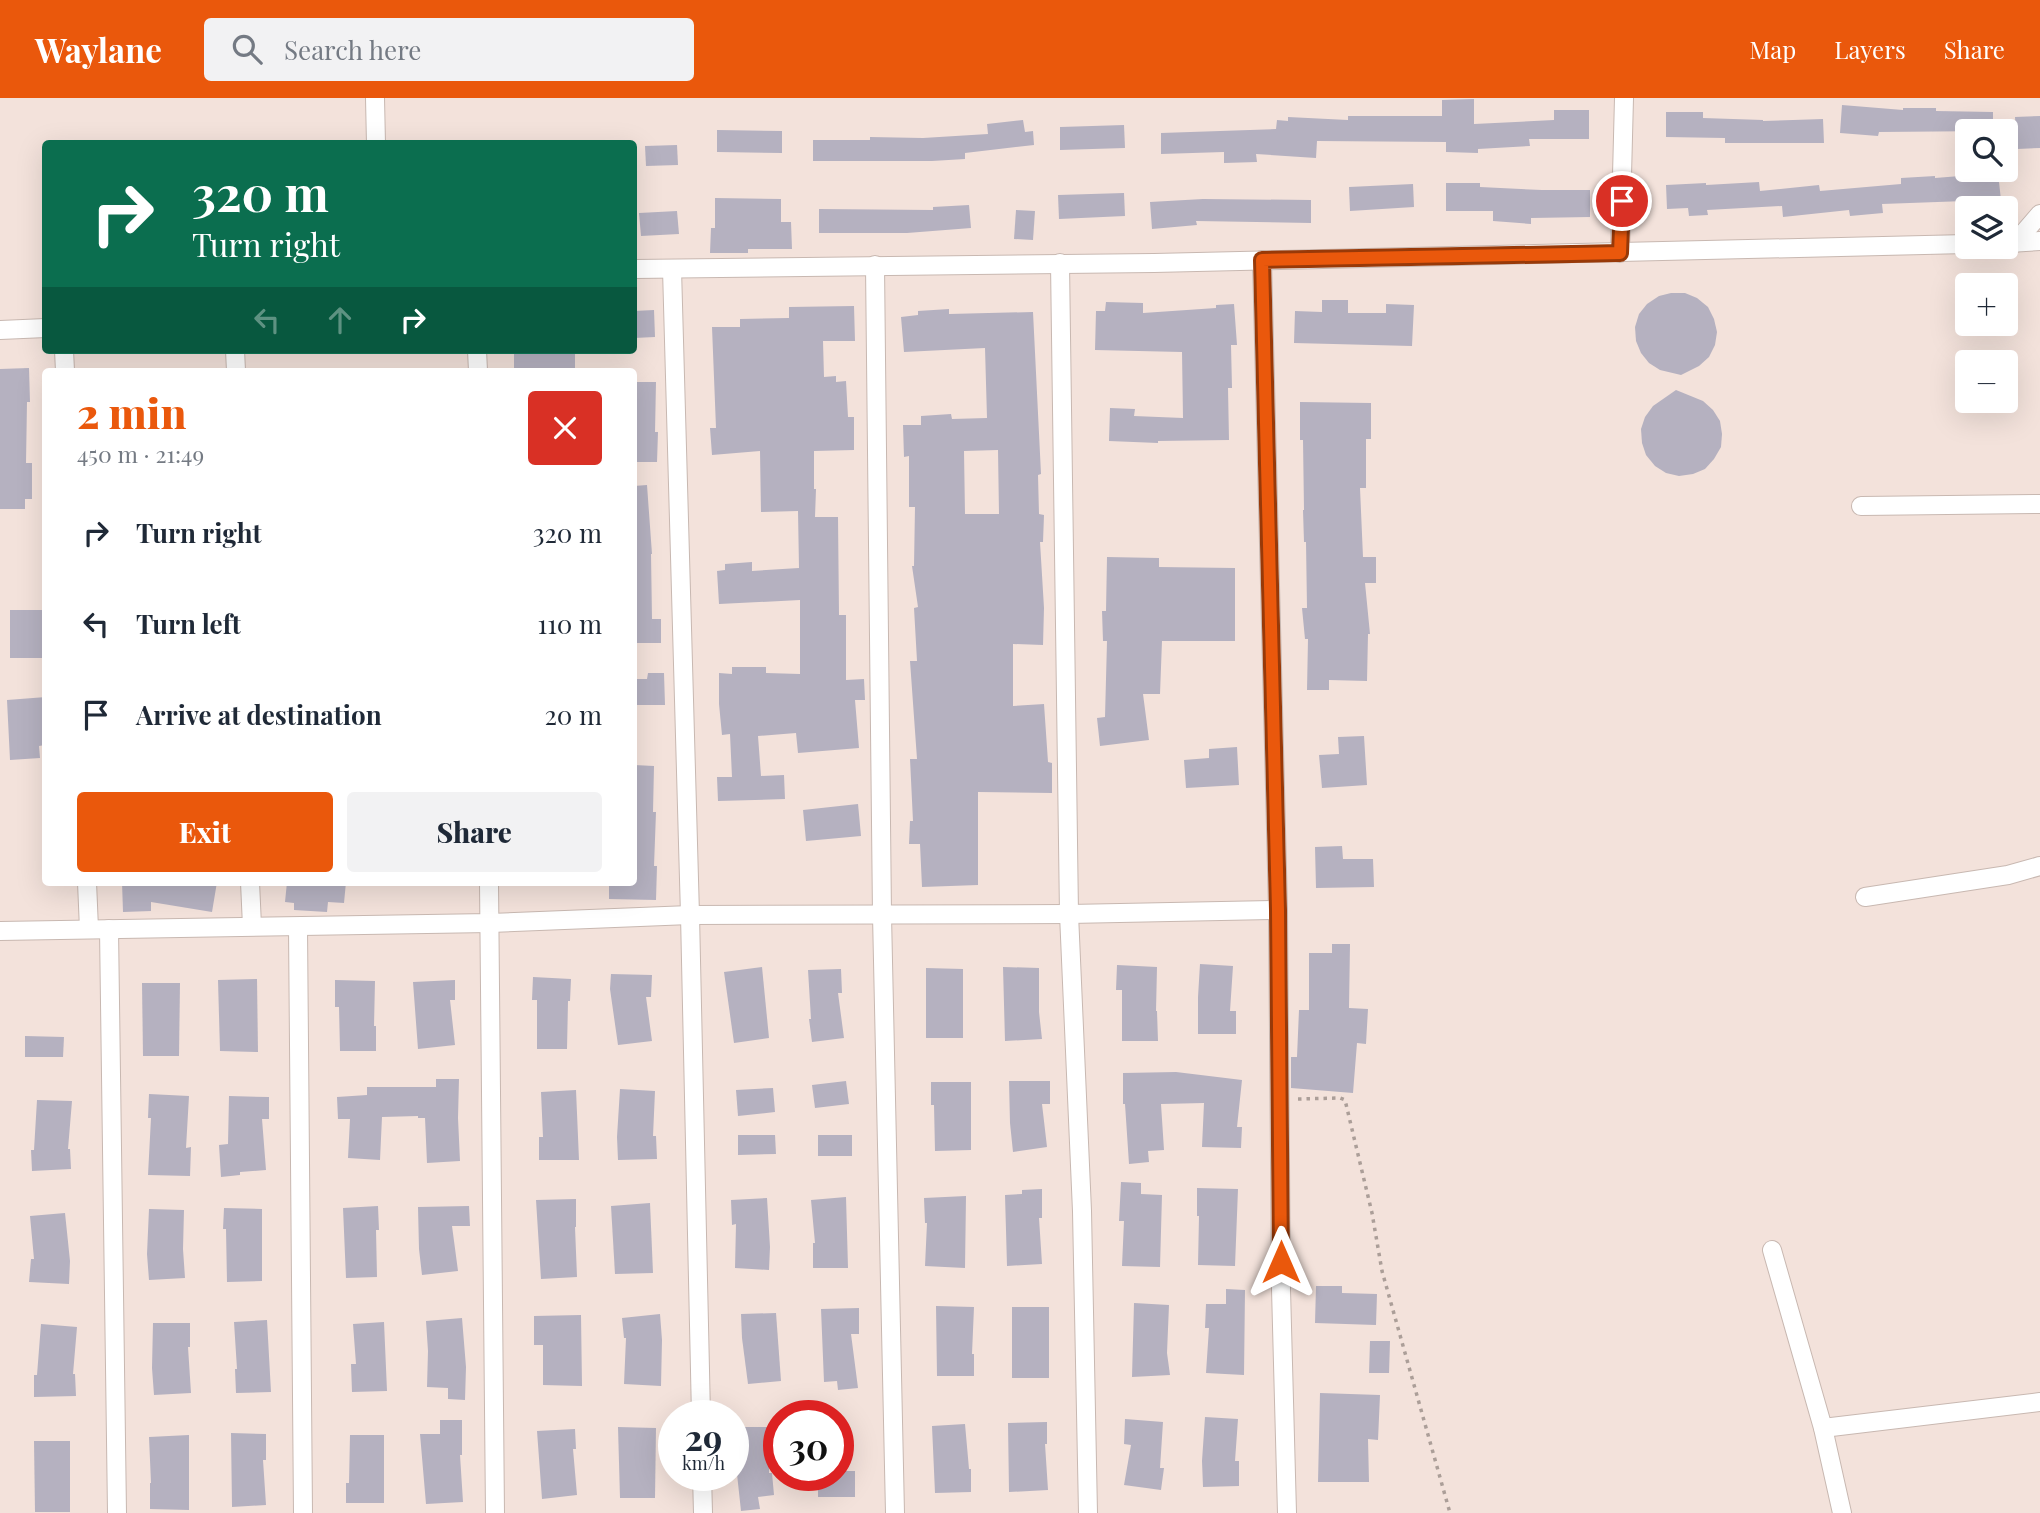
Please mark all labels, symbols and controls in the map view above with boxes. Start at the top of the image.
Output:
search box [204,18,694,81]
text: Waylane [35,27,162,71]
icon: search [228,30,266,68]
text: Search here [284,32,421,67]
text: Map [1750,33,1796,65]
text: Layers [1834,33,1906,65]
text: Share [1944,33,2005,65]
map controls [1955,119,2018,413]
button: search [1955,119,2018,182]
text: 320 m [192,159,329,224]
icon: right [77,168,168,259]
pin [1592,171,1652,231]
icon: arrive [1603,182,1641,220]
button: layers [1955,196,2018,259]
text: Turn right [192,222,340,265]
button: + [1955,273,2018,336]
icon: left [248,301,286,339]
icon: ahead [321,301,359,339]
icon: right [394,301,432,339]
button: − [1955,350,2018,413]
text: 2 min [77,384,186,440]
button: close [528,391,602,465]
text: 450 m · 21:49 [77,438,204,469]
icon: right [77,514,115,552]
text: Turn right [136,515,262,550]
text: 320 m [533,515,602,550]
icon: left [77,605,115,643]
text: Turn left [136,606,241,641]
text: 110 m [538,606,602,641]
icon: arrive [77,696,115,734]
text: Arrive at destination [136,697,382,732]
text: 20 m [544,697,602,732]
button: Exit [77,792,333,872]
button: Share [347,792,602,872]
position arrow [1244,1225,1318,1299]
speed limit sign: 30 [763,1400,854,1491]
text: 29 [685,1413,722,1460]
text: km/h [682,1451,725,1475]

